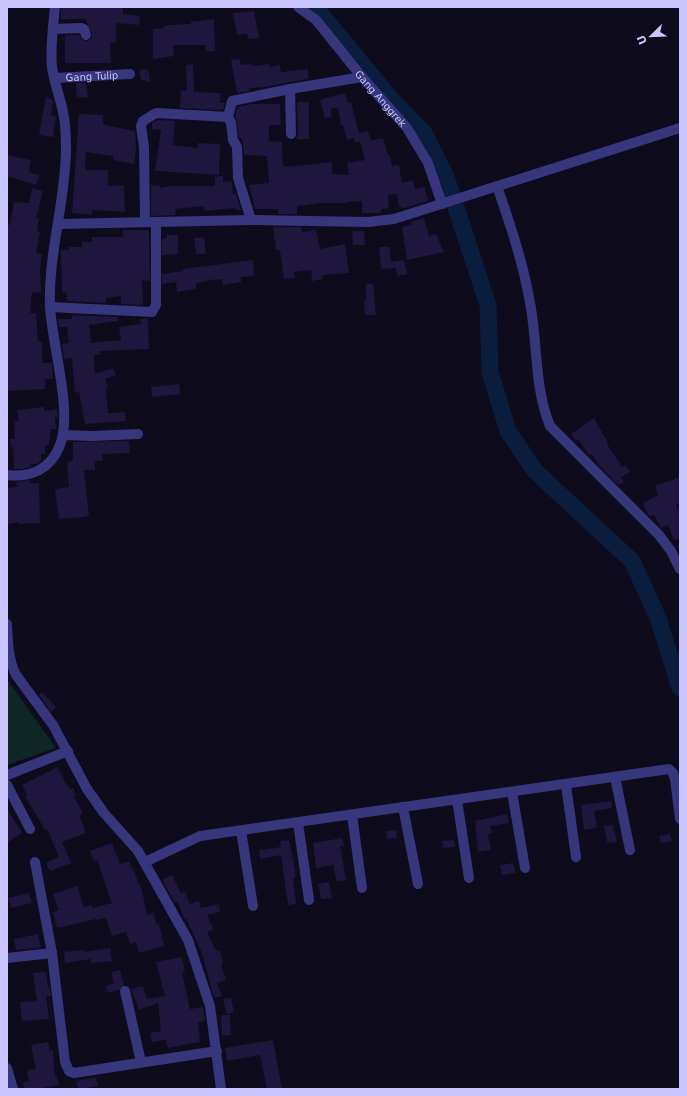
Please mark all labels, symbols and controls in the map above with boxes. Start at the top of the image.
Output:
north arrow [631,16,671,56]
text: U [635,33,650,46]
street label: Gang Anggrek [353,68,408,129]
street label: Gang Tulip [65,70,119,83]

